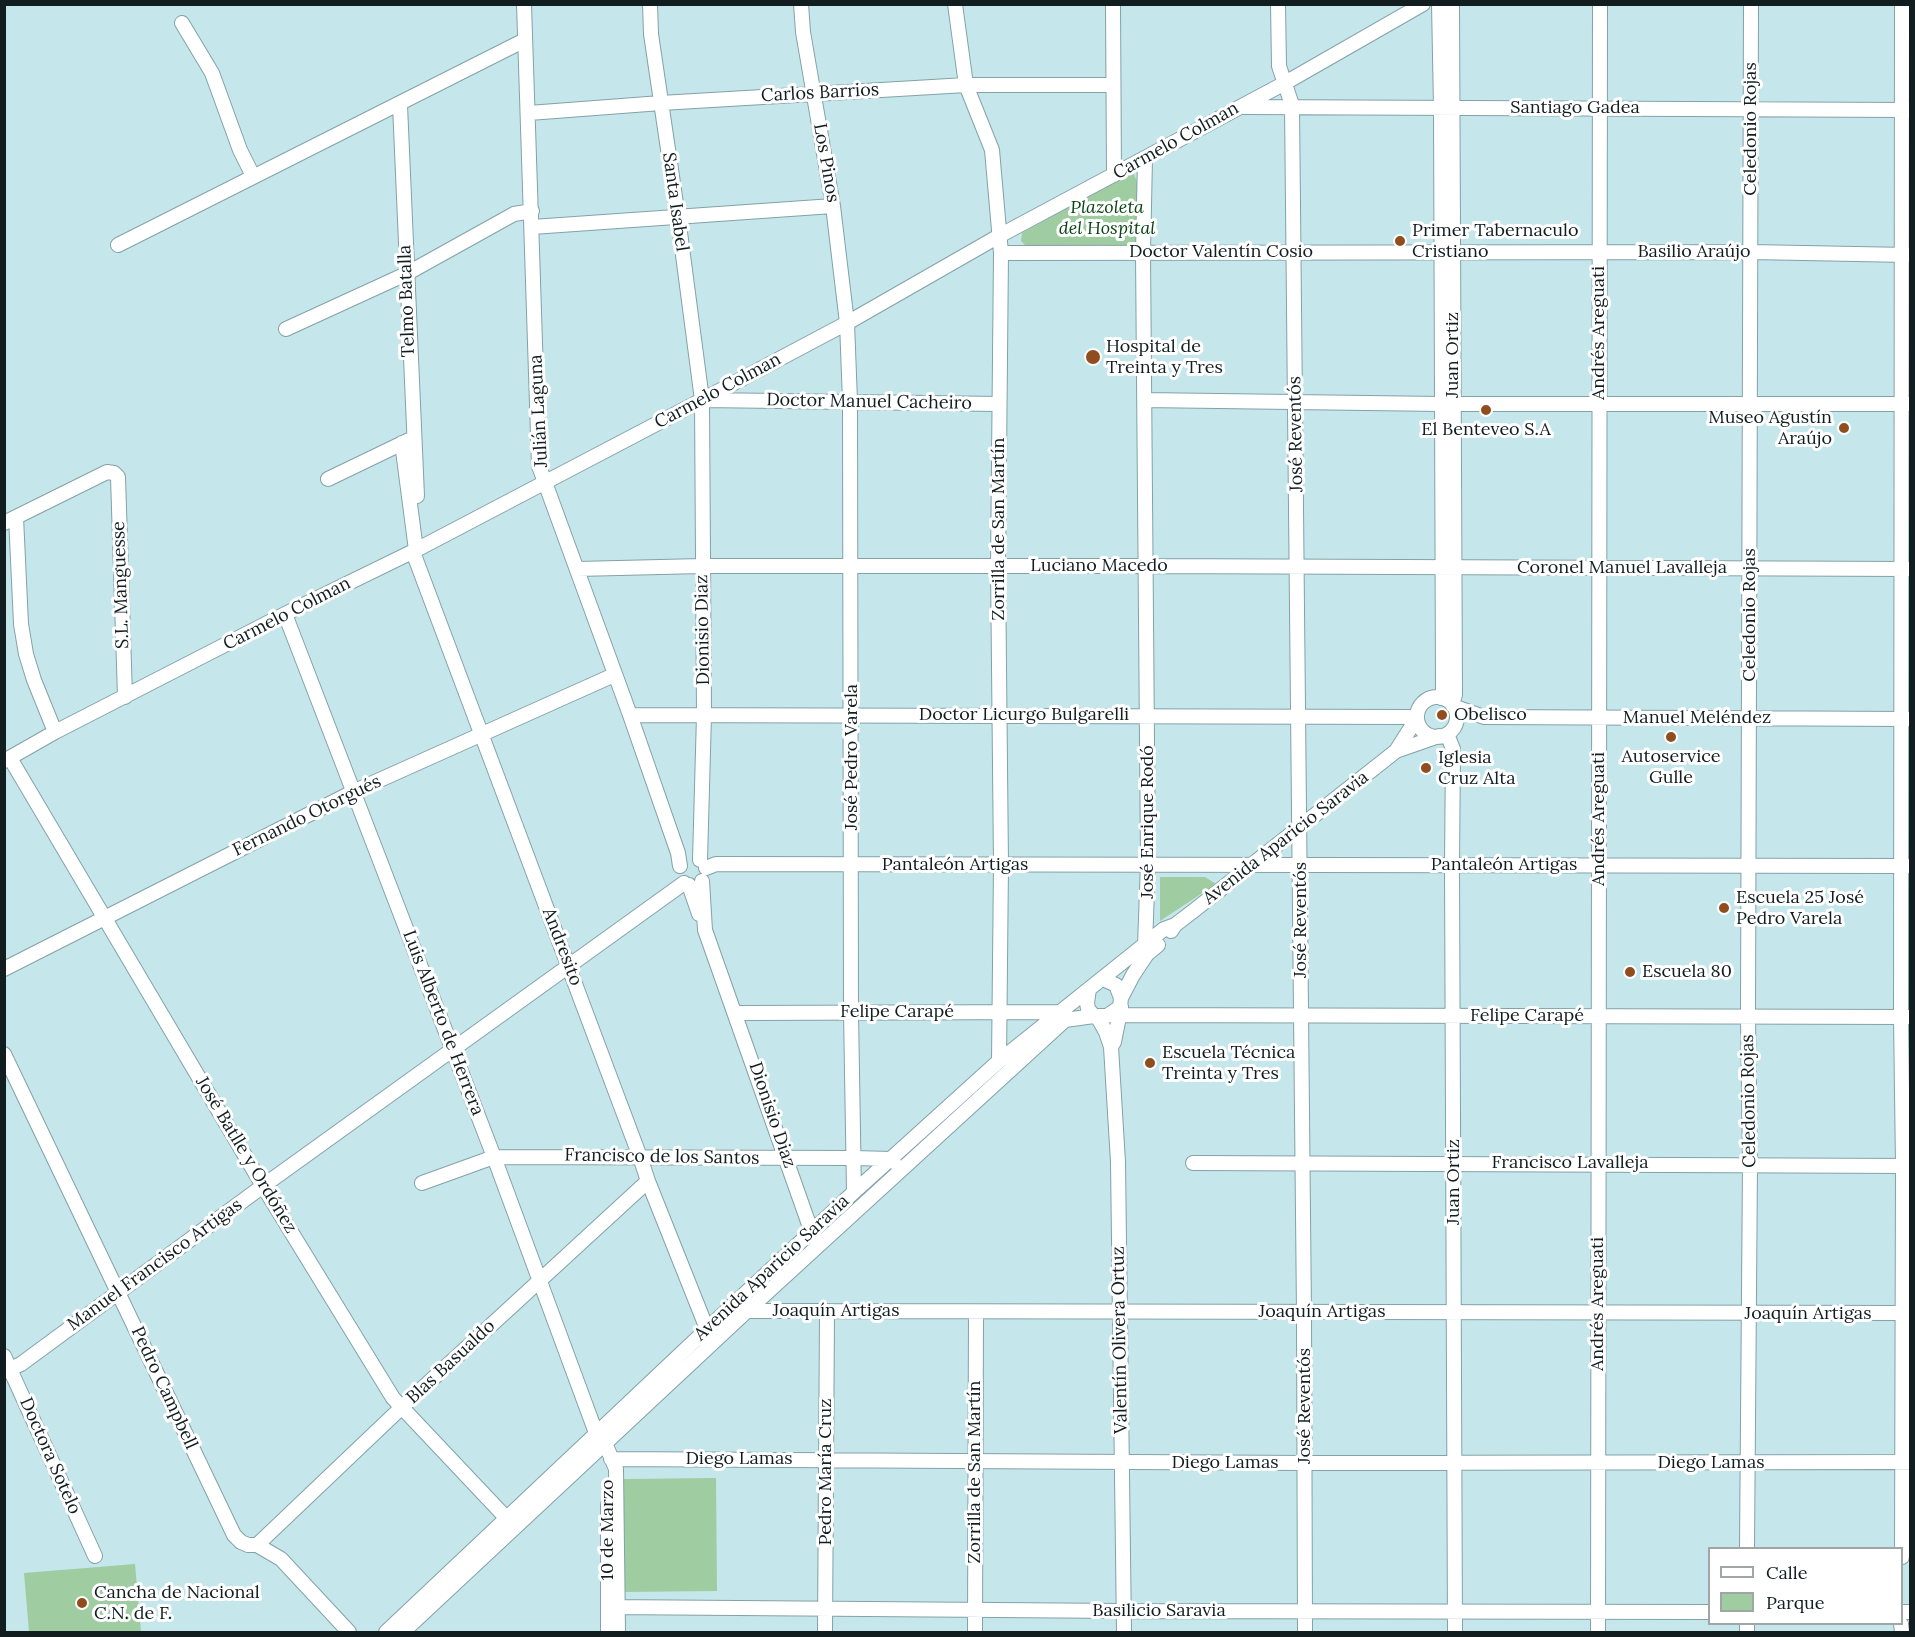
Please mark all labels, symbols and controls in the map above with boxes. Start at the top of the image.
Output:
street label: Celedonio Rojas [1740,62,1762,196]
street label: Carlos Barrios [760,79,880,107]
street label: Santiago Gadea [1510,97,1640,119]
street label: Carmelo Colman [1110,98,1242,184]
street label: Los Pinos [808,122,844,204]
street label: Santa Isabel [657,151,693,253]
park label: Plazoleta del Hospital [1059,197,1155,240]
place label: Primer Tabernaculo Cristiano [1412,220,1578,262]
marker: Primer Tabernaculo Cristiano [1393,234,1407,248]
street label: Doctor Valentín Cosio [1129,241,1313,263]
street label: Basilio Araújo [1637,241,1751,263]
street label: Telmo Batalla [394,244,420,358]
street label: Andrés Areguati [1588,266,1610,400]
street label: Juan Ortiz [1442,312,1464,398]
place label: Hospital de Treinta y Tres [1106,336,1223,378]
marker: Hospital de Treinta y Tres [1084,348,1102,366]
street label: Carmelo Colman [651,349,785,433]
street label: Julián Laguna [525,354,553,468]
street label: José Reventós [1284,376,1308,492]
street label: Doctor Manuel Cacheiro [766,389,972,415]
marker: El Benteveo S.A [1479,403,1493,417]
place label: Museo Agustín Araújo [1708,407,1832,450]
place label: El Benteveo S.A [1421,419,1551,441]
marker: Museo Agustín Araújo [1837,421,1851,435]
street label: Zorrilla de San Martín [988,437,1010,621]
street label: S.L. Manguesse [108,521,134,649]
street label: Celedonio Rojas [1739,548,1761,682]
street label: Luciano Macedo [1030,555,1168,577]
street label: Coronel Manuel Lavalleja [1517,557,1727,579]
street label: Carmelo Colman [220,573,354,655]
street label: Dionisio Diaz [691,575,715,685]
street label: José Pedro Varela [841,684,863,830]
street label: Doctor Licurgo Bulgarelli [919,704,1129,726]
place label: Obelisco [1454,704,1527,726]
street label: Manuel Meléndez [1623,707,1771,729]
marker: Obelisco [1435,708,1449,722]
marker: Autoservice Gulle [1664,730,1678,744]
street label: José Enrique Rodó [1137,745,1159,899]
place label: Autoservice Gulle [1622,746,1720,789]
place label: Iglesia Cruz Alta [1438,747,1515,789]
street label: Andrés Areguati [1588,752,1610,886]
marker: Iglesia Cruz Alta [1419,761,1433,775]
street label: Avenida Aparicio Saravia [1199,767,1373,909]
street label: Fernando Otorgués [229,771,385,861]
street label: Pantaleón Artigas [882,854,1028,876]
street label: Pantaleón Artigas [1431,854,1577,876]
street label: José Reventós [1290,862,1312,978]
place label: Escuela 25 José Pedro Varela [1736,887,1864,930]
marker: Escuela 25 José Pedro Varela [1717,901,1731,915]
street label: Andresito [537,905,587,989]
street label: Luis Alberto de Herrera [398,927,488,1119]
place label: Escuela 80 [1642,961,1732,983]
marker: Escuela 80 [1623,965,1637,979]
street label: Felipe Carapé [840,1001,954,1023]
street label: Felipe Carapé [1470,1005,1584,1027]
street label: Celedonio Rojas [1737,1034,1761,1168]
place label: Escuela Técnica Treinta y Tres [1162,1042,1295,1084]
marker: Escuela Técnica Treinta y Tres [1143,1056,1157,1070]
street label: Dionisio Diaz [744,1059,800,1171]
street label: José Batlle y Ordóñez [191,1073,301,1237]
street label: Juan Ortiz [1443,1139,1465,1225]
street label: Francisco de los Santos [564,1144,760,1170]
street label: Francisco Lavalleja [1492,1152,1648,1174]
street label: Avenida Aparicio Saravia [690,1190,854,1346]
street label: Manuel Francisco Artigas [63,1194,247,1336]
street label: Andrés Areguati [1587,1237,1609,1371]
street label: Valentín Olivera Ortuz [1108,1246,1132,1434]
street label: Joaquín Artigas [773,1300,899,1322]
street label: Joaquín Artigas [1259,1301,1385,1323]
street label: Joaquín Artigas [1745,1303,1871,1325]
street label: Blas Basualdo [402,1315,500,1409]
street label: Pedro Campbell [126,1323,202,1453]
street label: José Reventós [1294,1348,1316,1464]
street label: Zorrilla de San Martín [964,1380,986,1564]
street label: Doctora Sotelo [15,1394,85,1518]
street label: Pedro María Cruz [815,1398,837,1546]
street label: Diego Lamas [685,1448,793,1470]
street label: Diego Lamas [1171,1452,1279,1474]
street label: Diego Lamas [1657,1452,1765,1474]
street label: 10 de Marzo [597,1480,619,1580]
legend [1708,1547,1903,1625]
text: Calle [1766,1561,1807,1584]
place label: Cancha de Nacional C.N. de F. [94,1582,260,1624]
text: Parque [1766,1591,1825,1614]
marker: Cancha de Nacional C.N. de F. [75,1596,89,1610]
street label: Basilicio Saravia [1092,1600,1226,1622]

